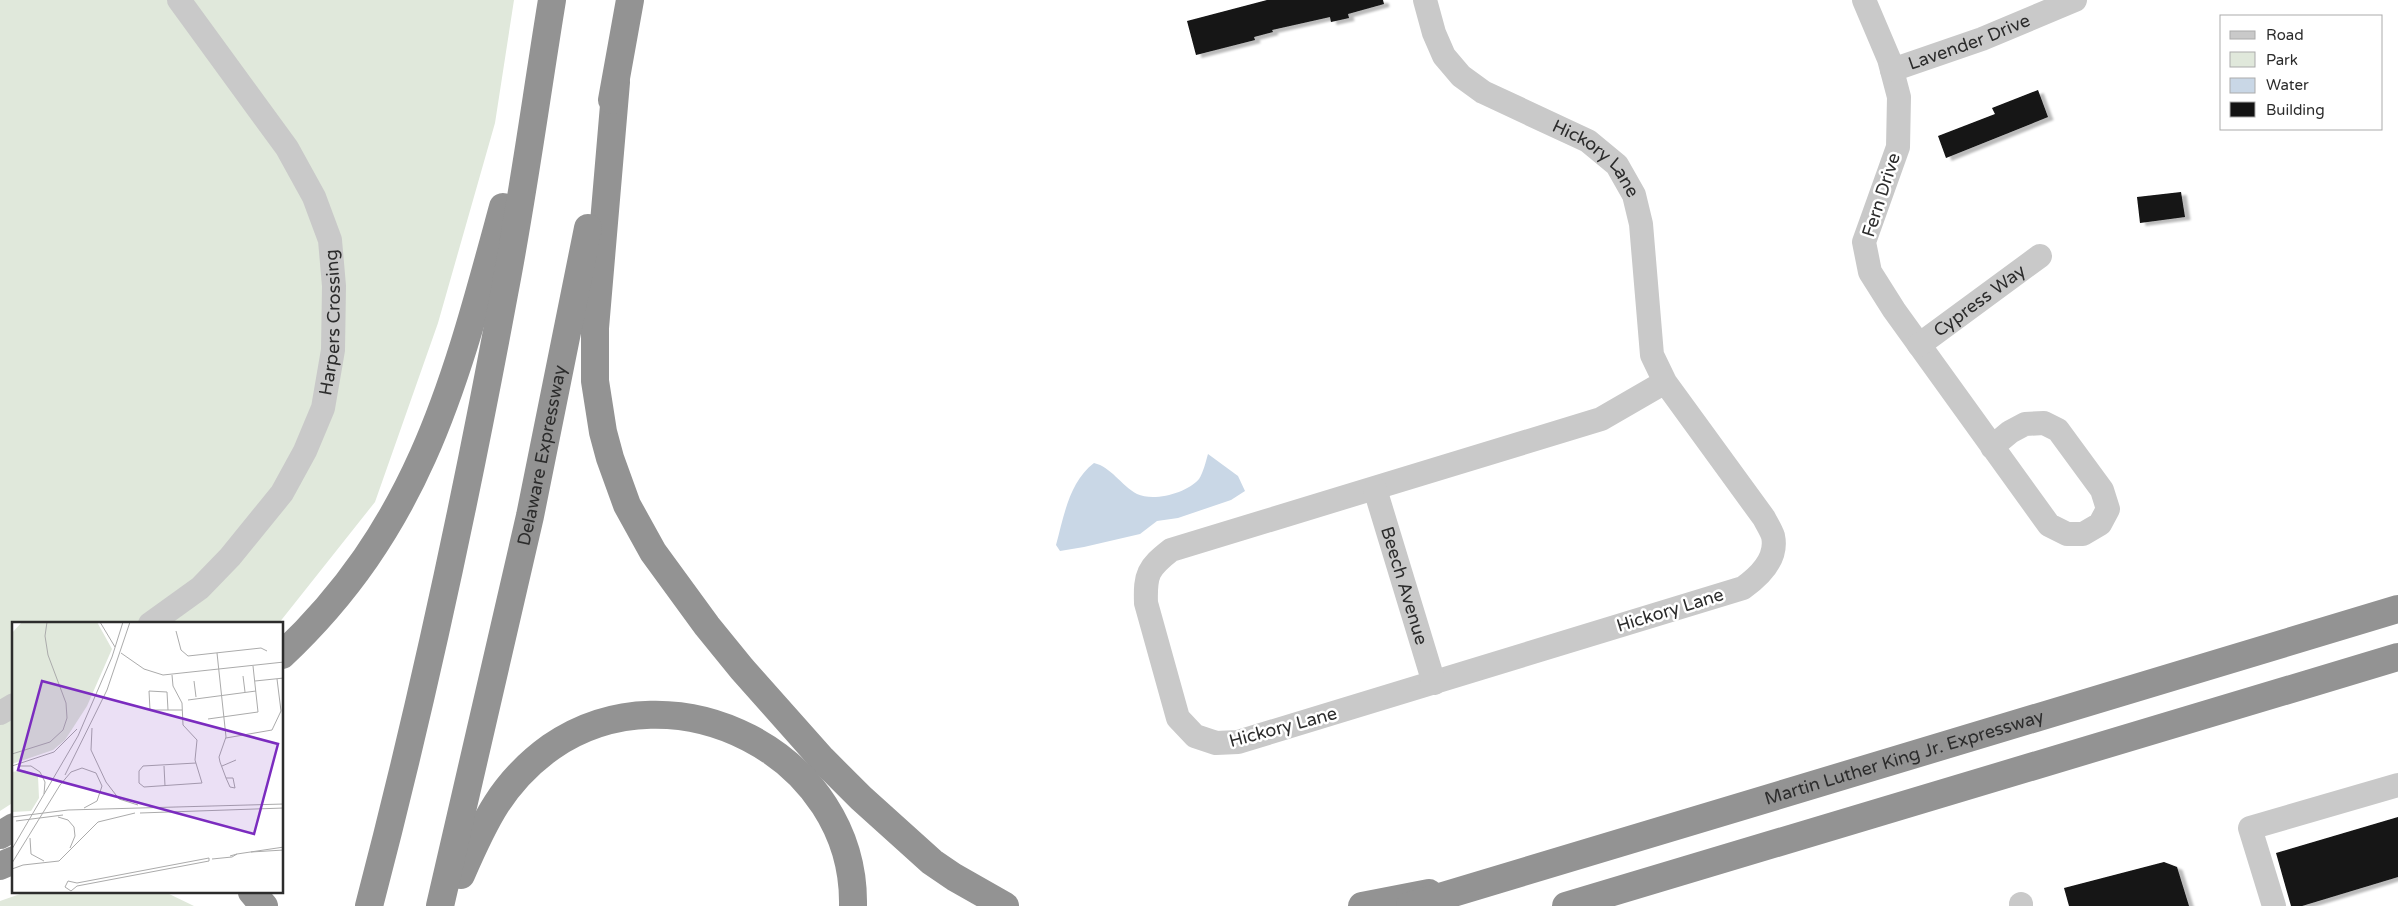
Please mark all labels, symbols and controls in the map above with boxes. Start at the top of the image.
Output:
street label: Lavender Drive [1905,9,2033,75]
legend [2220,15,2383,130]
text: Road [2266,26,2304,44]
text: Park [2266,51,2298,69]
text: Water [2266,76,2309,94]
text: Building [2266,101,2325,119]
street label: Hickory Lane [1549,115,1644,201]
street label: Fern Drive [1857,150,1905,240]
street label: Harpers Crossing [314,249,345,397]
street label: Cypress Way [1929,259,2030,342]
street label: Delaware Expressway [512,363,571,548]
street label: Beech Avenue [1376,524,1433,647]
street label: Hickory Lane [1614,583,1726,637]
inset map [12,622,284,894]
street label: Hickory Lane [1227,702,1339,752]
street label: Martin Luther King Jr. Expressway [1762,705,2047,810]

